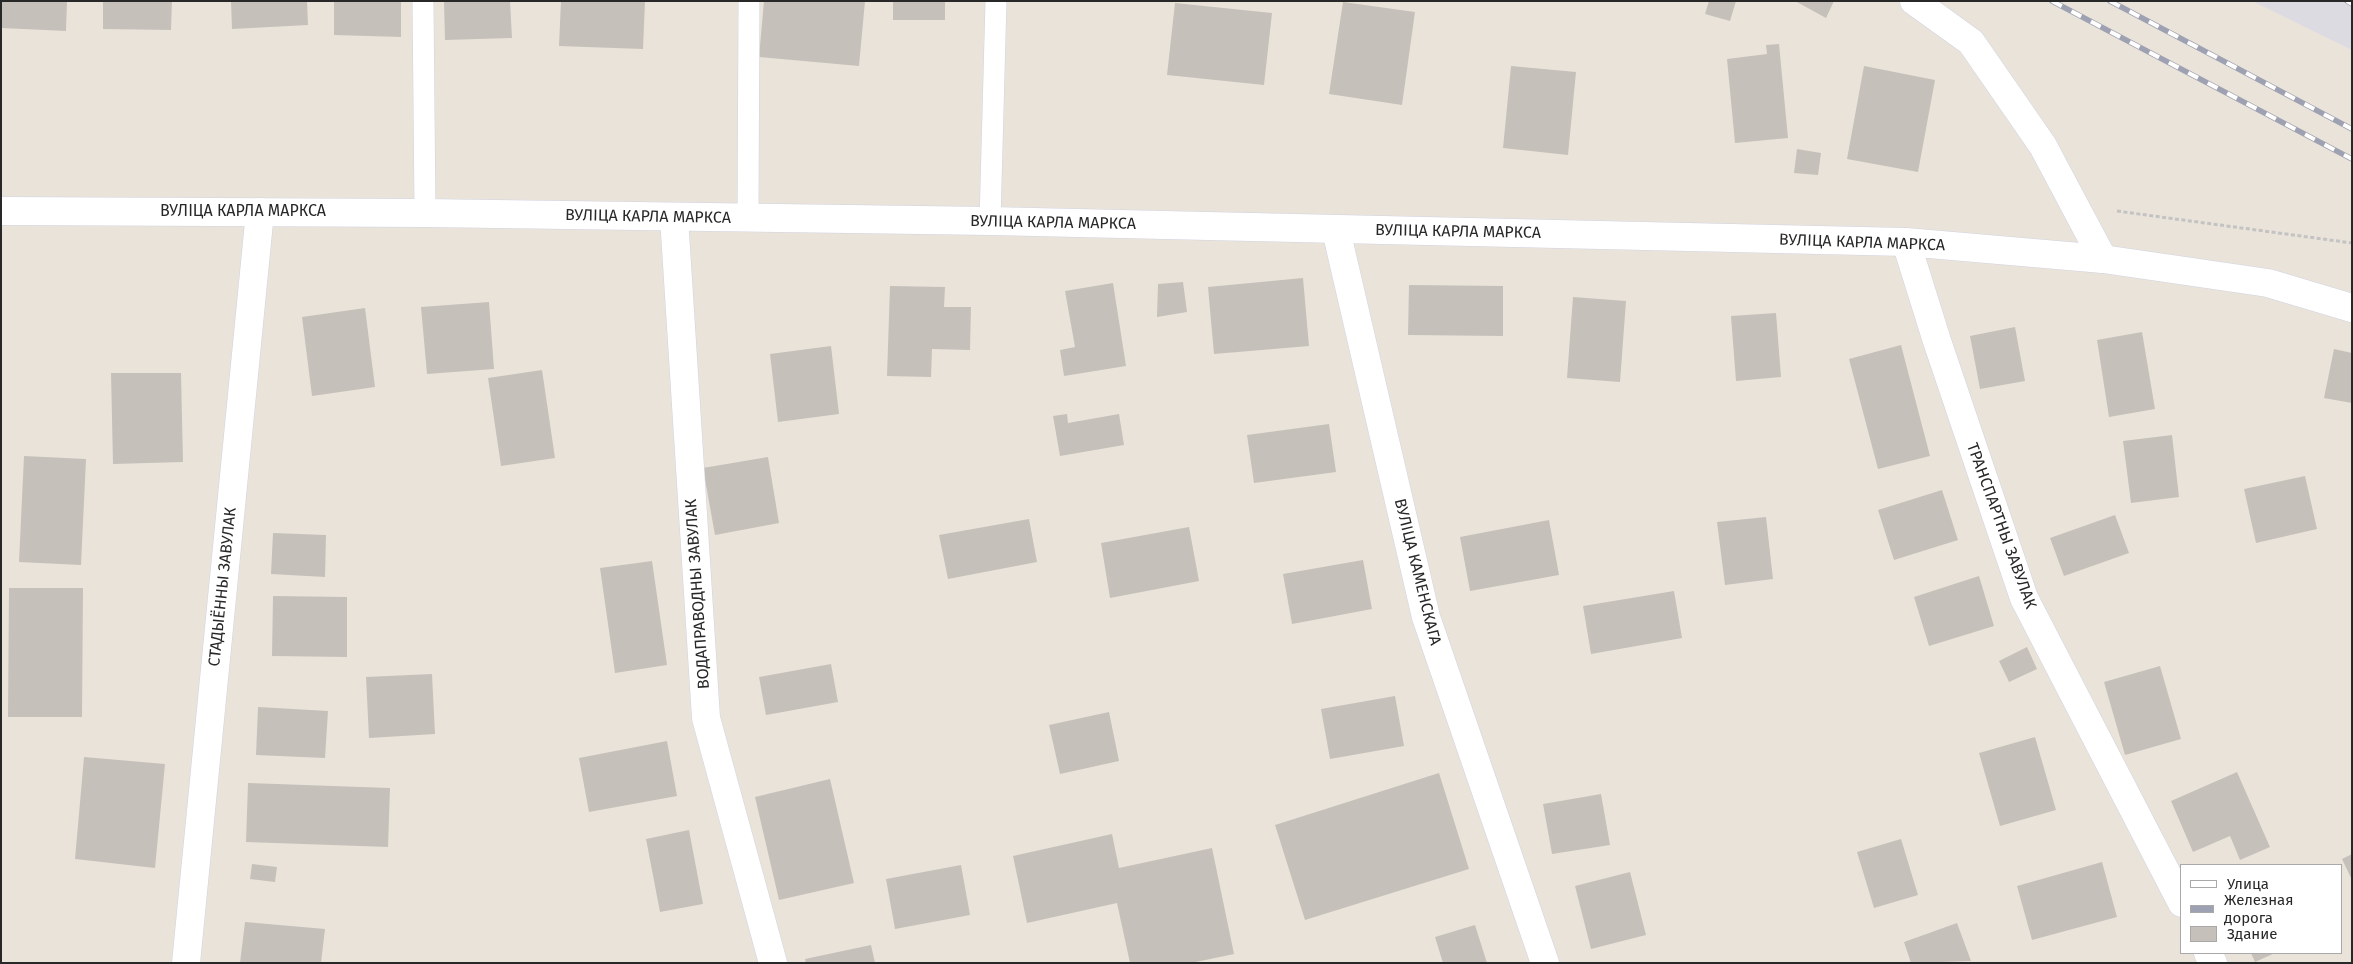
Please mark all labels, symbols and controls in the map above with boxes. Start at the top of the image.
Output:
street label: ВУЛІЦА КАРЛА МАРКСА [160,202,326,222]
street label: ВУЛІЦА КАРЛА МАРКСА [565,206,731,228]
street label: ВУЛІЦА КАРЛА МАРКСА [970,212,1136,234]
street label: ВУЛІЦА КАРЛА МАРКСА [1375,221,1541,243]
street label: ВУЛІЦА КАРЛА МАРКСА [1779,231,1945,255]
street label: ТРАНСПАРТНЫ ЗАВУЛАК [1962,440,2040,612]
street label: ВУЛІЦА КАМЕНСКАГА [1389,497,1445,647]
street label: ВОДАПРАВОДНЫ ЗАВУЛАК [682,498,714,690]
street label: СТАДЫЁННЫ ЗАВУЛАК [205,506,241,668]
legend [2180,864,2343,954]
text: Улица [2227,875,2269,893]
text: Железная дорога [2224,891,2293,927]
text: Здание [2227,925,2277,943]

